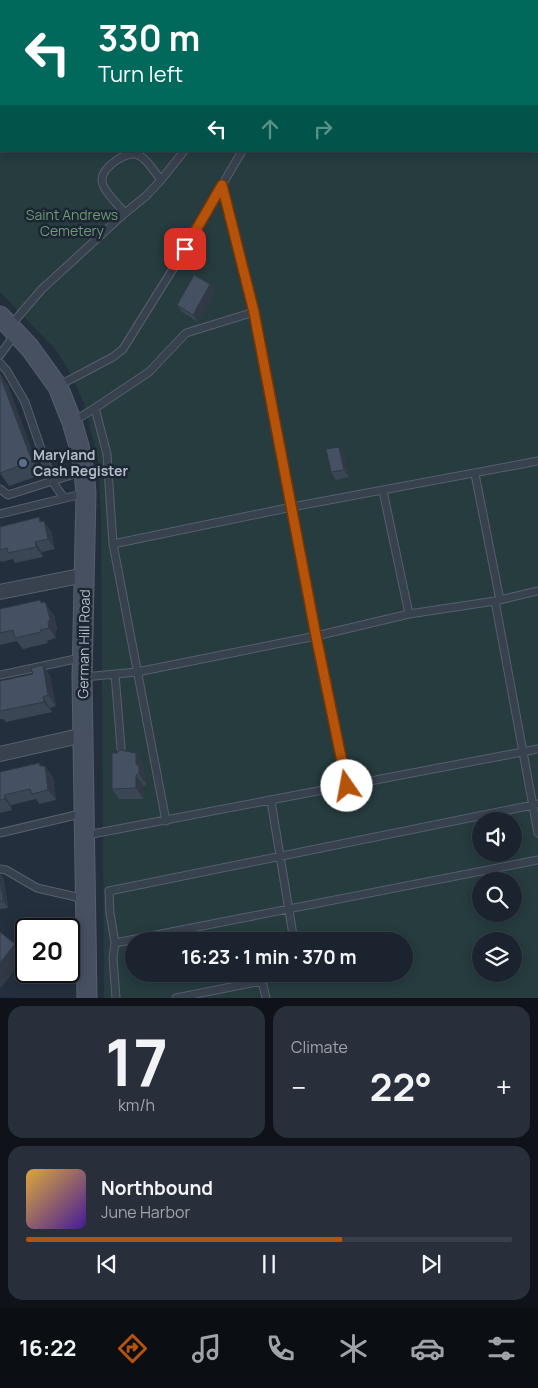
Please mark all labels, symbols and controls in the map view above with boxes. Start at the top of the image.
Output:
text: 330 m [98,14,200,62]
icon: left [15,20,80,85]
text: Turn left [98,59,183,89]
icon: left [203,115,231,143]
icon: ahead [256,115,284,143]
icon: right [309,115,337,143]
park label: Saint Andrews Cemetery [26,205,118,240]
pin [164,228,206,270]
icon: arrive [171,235,199,263]
place label: Maryland Cash Register [33,445,128,480]
marker: Maryland Cash Register [17,457,29,469]
street label: German Hill Road [73,589,94,699]
position arrow [320,759,372,811]
map controls [472,812,522,982]
button: sound [472,812,522,862]
button: search [472,872,522,922]
speed limit sign: 20 [15,918,80,983]
button: layers [472,932,522,982]
text: 16:23 · 1 min · 370 m [181,944,357,970]
text: 17 [105,1017,168,1106]
text: Climate [291,1036,348,1058]
text: 22° [370,1060,432,1112]
text: − [291,1068,306,1106]
text: + [496,1068,512,1106]
text: km/h [118,1094,155,1116]
text: Northbound [101,1175,213,1201]
text: June Harbor [101,1201,190,1223]
icon: previous [93,1250,121,1278]
icon: pause [255,1250,283,1278]
icon: next [417,1250,445,1278]
icon: directions [115,1331,150,1366]
icon: music [189,1331,224,1366]
icon: phone [263,1331,298,1366]
icon: climate [336,1331,371,1366]
icon: car [410,1331,445,1366]
icon: filters [484,1331,519,1366]
text: 16:22 [19,1333,76,1363]

